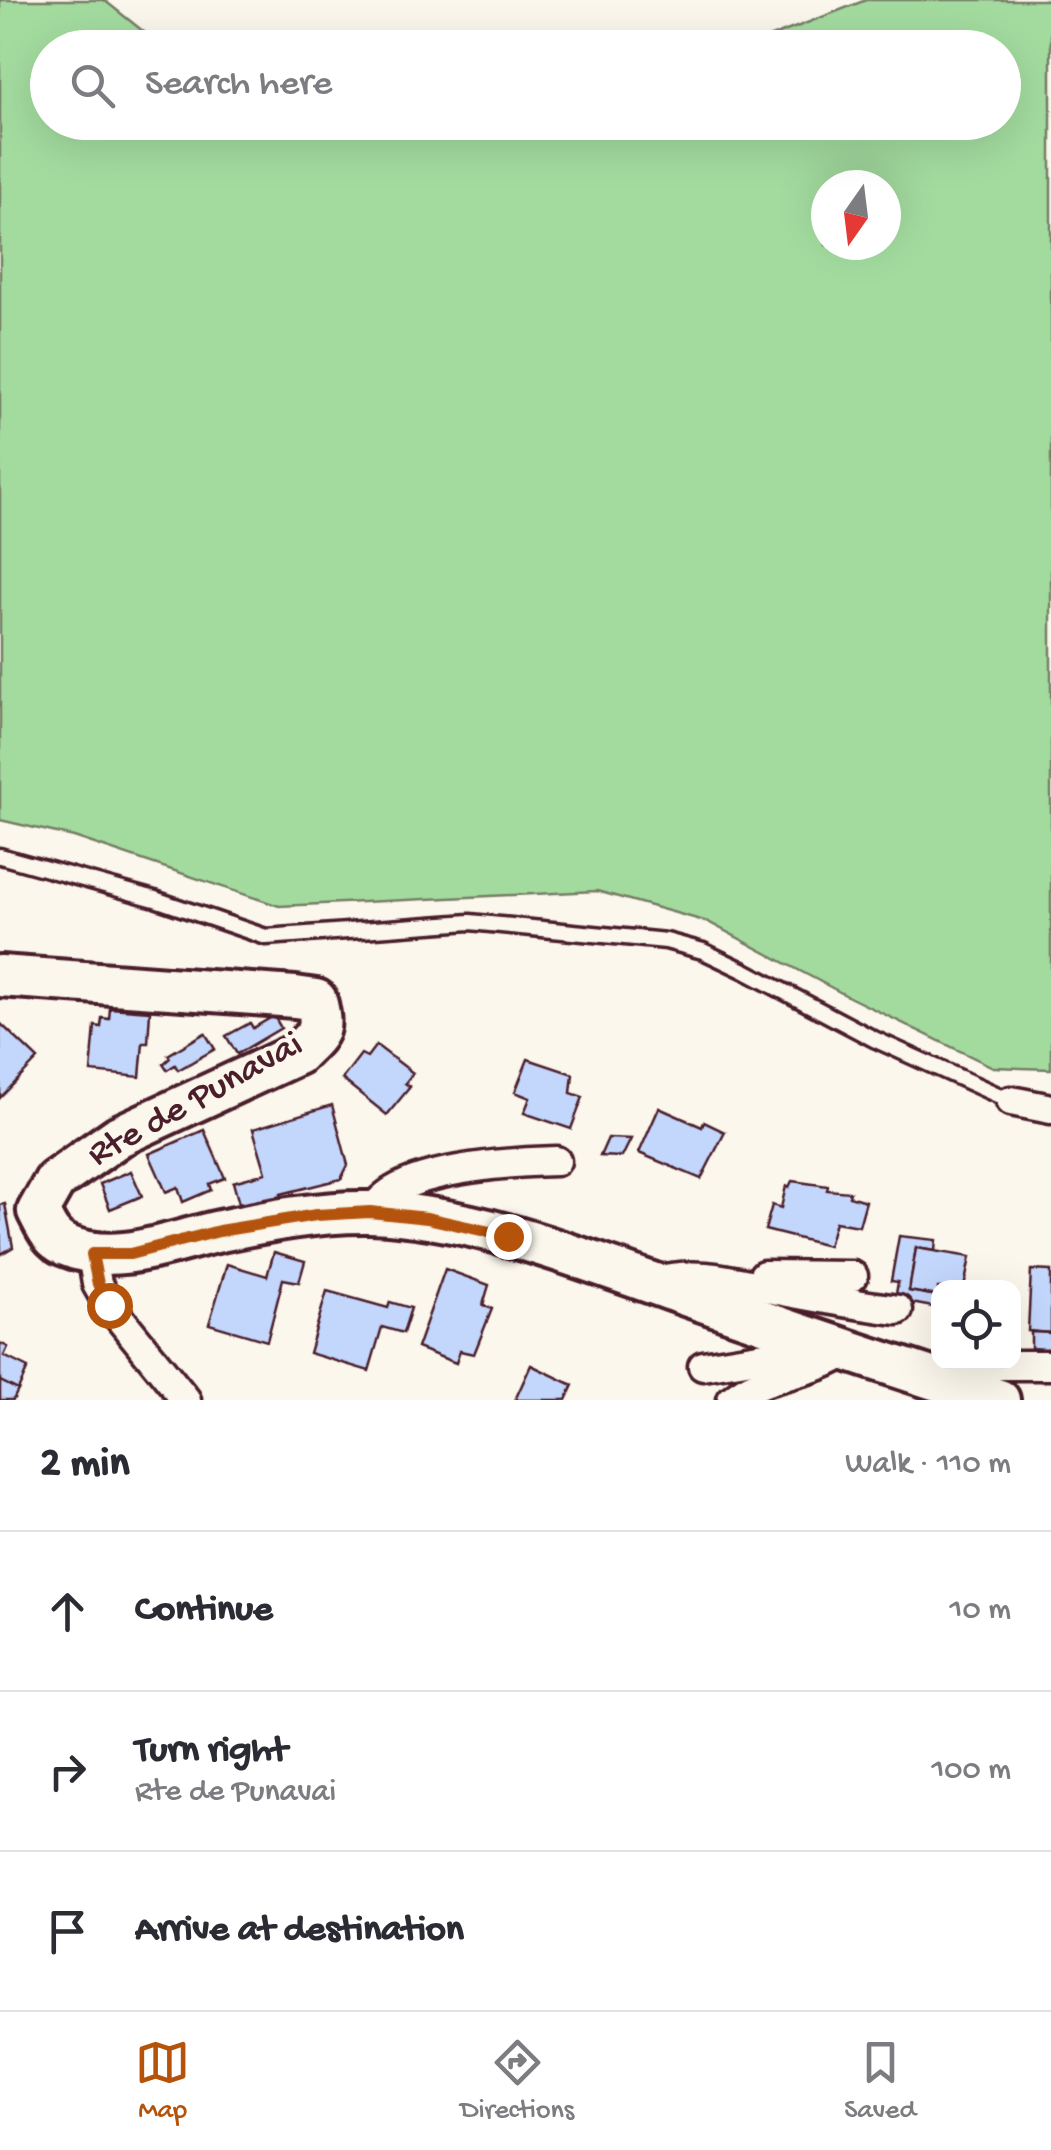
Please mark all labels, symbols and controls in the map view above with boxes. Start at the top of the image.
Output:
search box [30,30,1021,140]
icon: search [65,58,120,113]
text: Search here [145,63,332,107]
north arrow [811,170,901,260]
street label: Rte de Punavai [81,1024,311,1178]
route end [486,1214,532,1260]
map controls [931,1280,1021,1370]
button: locate [931,1280,1021,1370]
route start [87,1283,133,1329]
text: 2 min [40,1441,129,1490]
text: Walk · 110 m [845,1446,1011,1484]
icon: ahead [40,1584,95,1639]
text: Continue [135,1589,273,1633]
text: 10 m [950,1592,1011,1630]
text: Turn right [135,1730,287,1774]
icon: right [40,1744,95,1799]
text: 100 m [931,1752,1011,1790]
text: Rte de Punavai [135,1774,336,1812]
icon: arrive [40,1904,95,1959]
text: Arrive at destination [135,1909,464,1953]
tab: Map [135,2035,190,2128]
tab: Directions [460,2035,574,2128]
tab: Saved [844,2035,916,2128]

